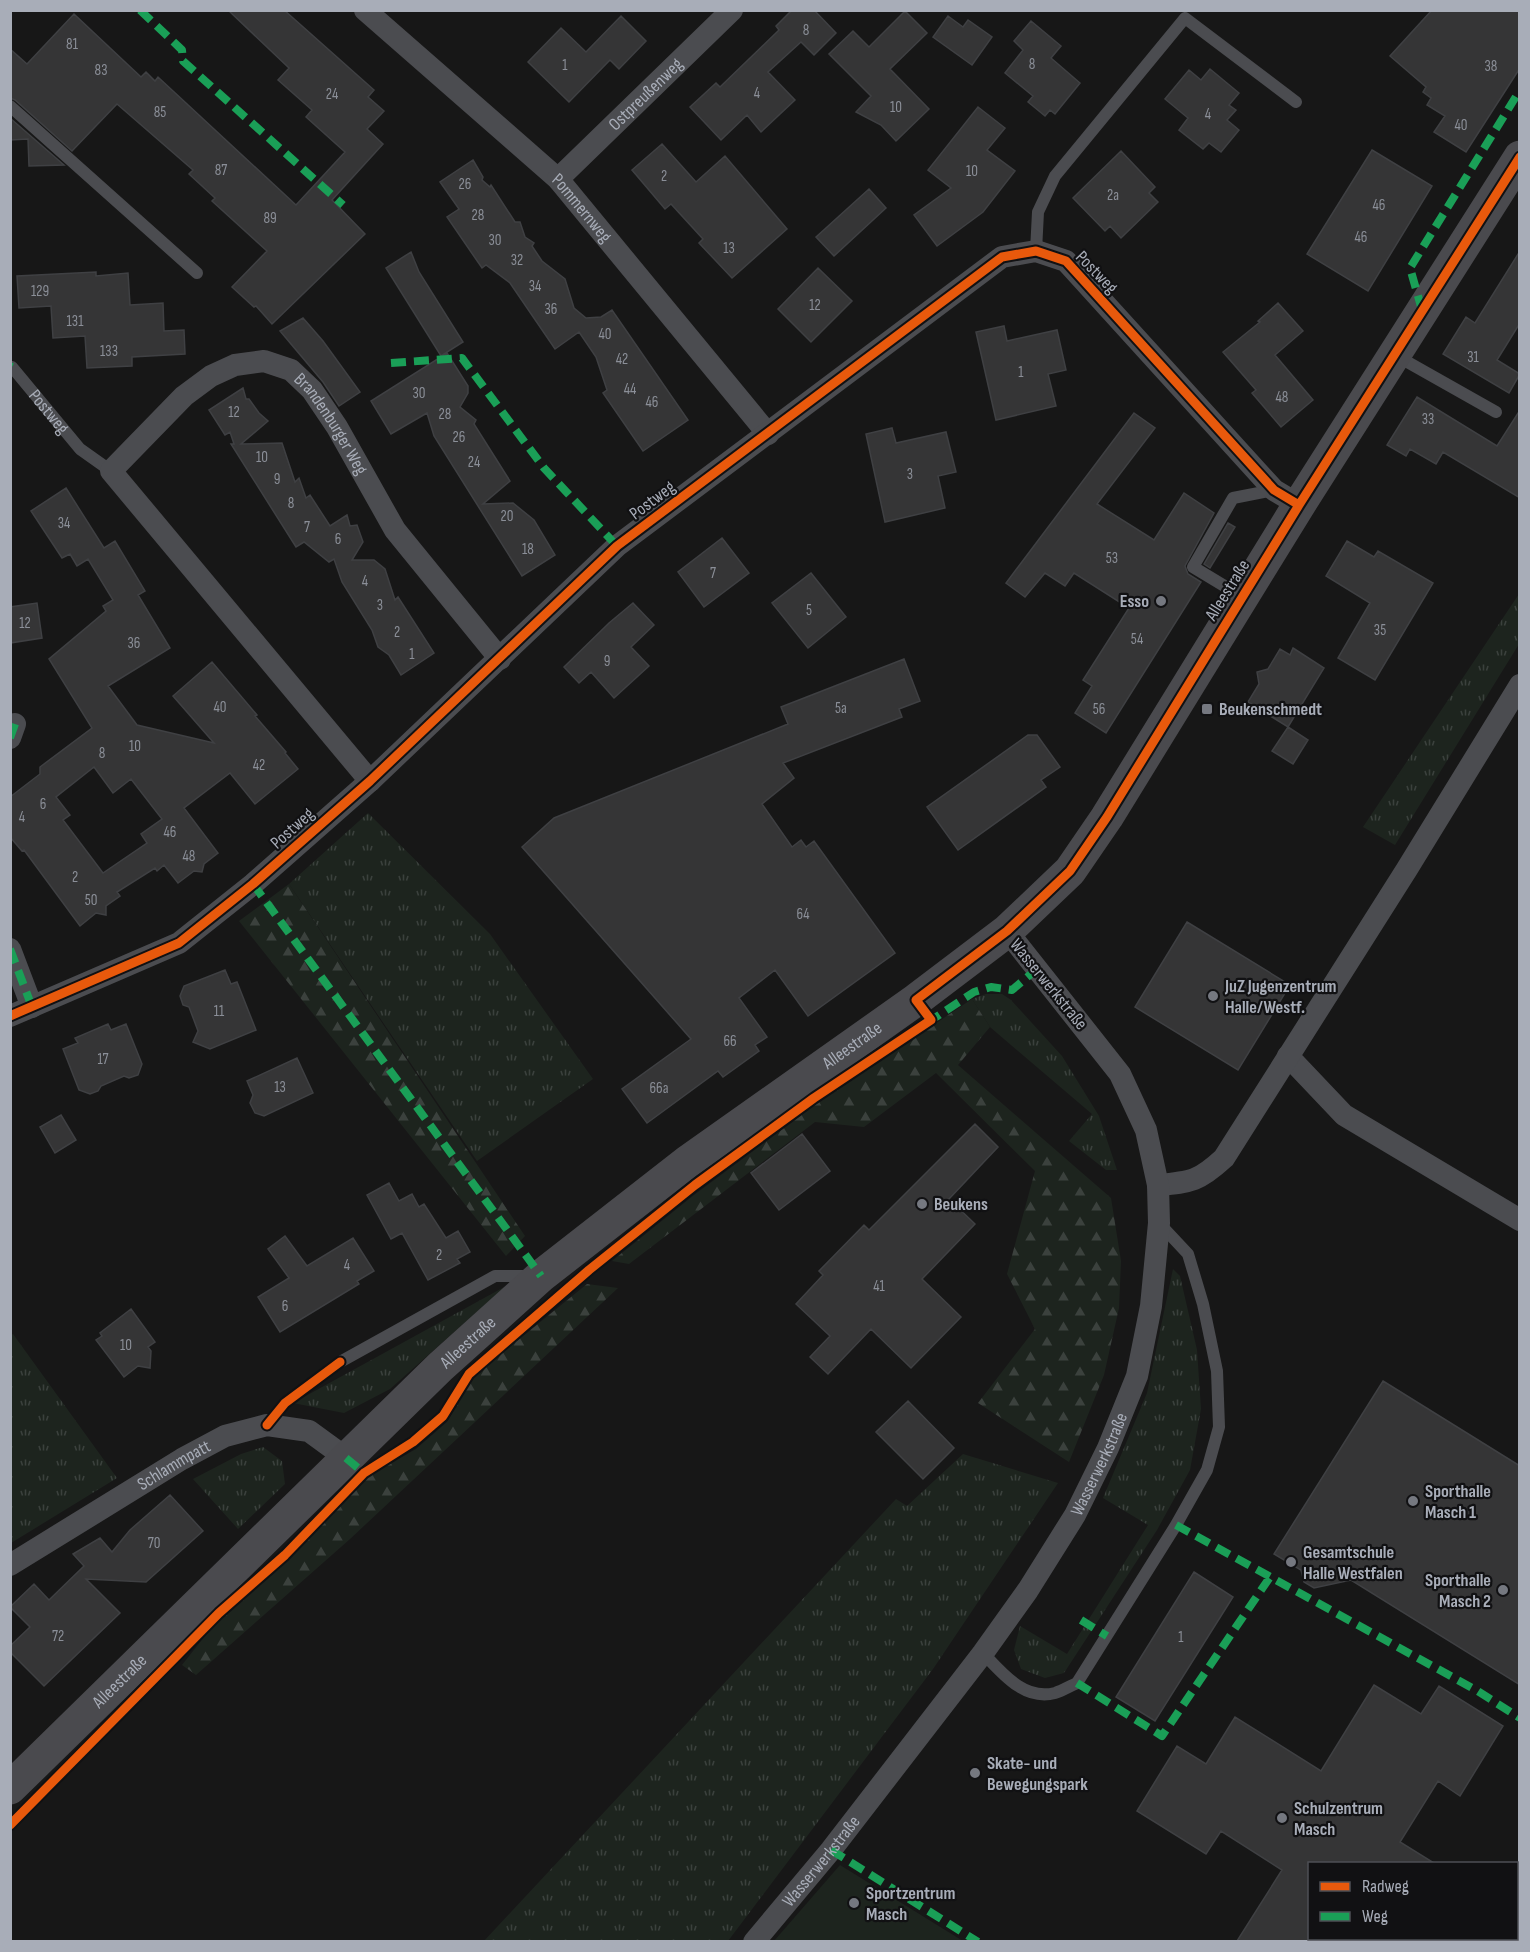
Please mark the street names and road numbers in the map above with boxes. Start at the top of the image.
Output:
street label: Ostpreußenweg [604,54,687,135]
street label: Pommernweg [548,169,616,247]
street label: Postweg [1071,247,1122,298]
street label: Brandenburger Weg [290,369,372,479]
street label: Postweg [24,385,73,439]
street label: Postweg [625,477,679,524]
street label: Alleestraße [1200,556,1254,625]
street label: Postweg [266,803,318,853]
street label: Wasserwerkstraße [1005,935,1092,1034]
street label: Alleestraße [818,1018,886,1074]
street label: Alleestraße [435,1312,500,1374]
street label: Wasserwerkstraße [1066,1410,1132,1519]
street label: Schlammpatt [134,1435,215,1495]
street label: Alleestraße [87,1650,151,1713]
street label: Wasserwerkstraße [778,1812,865,1911]

